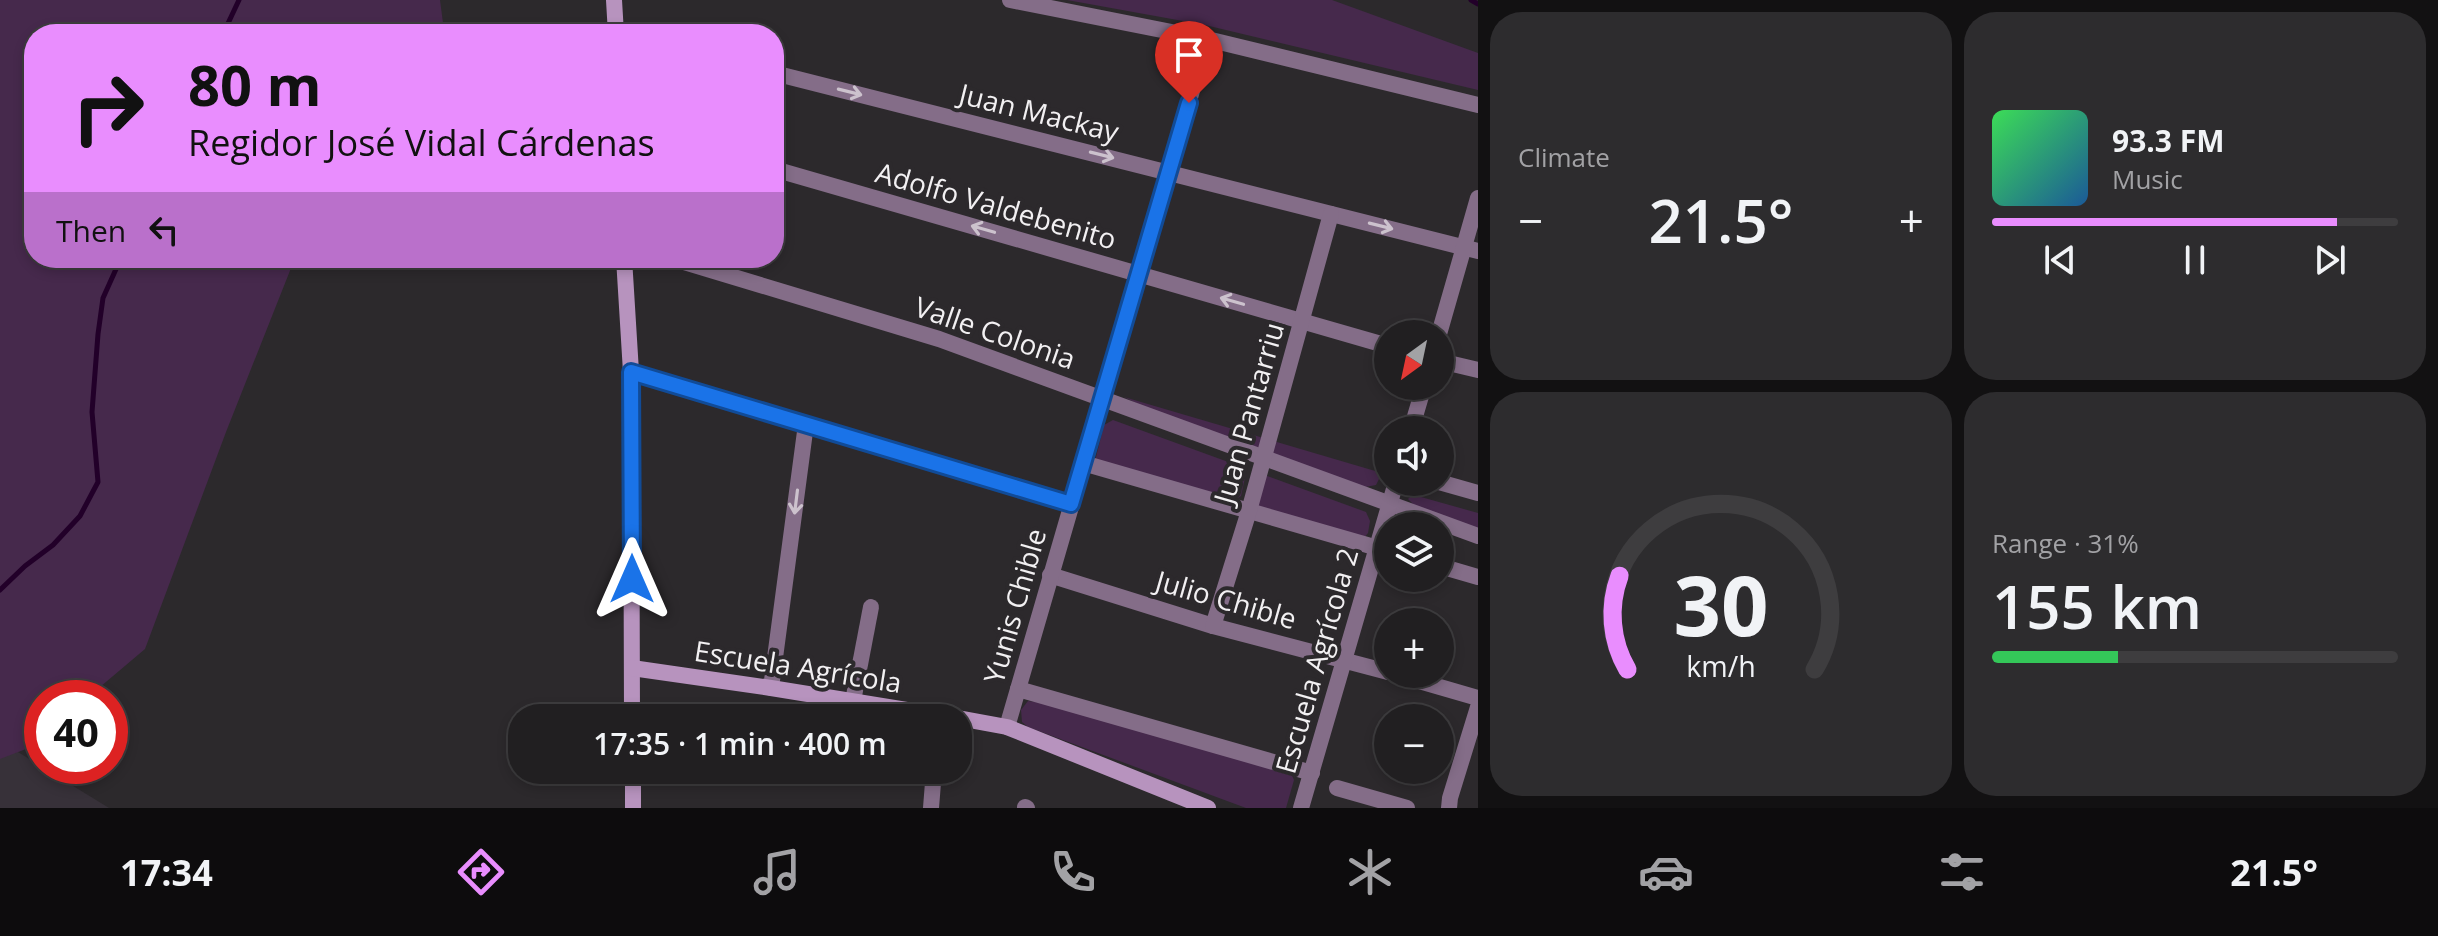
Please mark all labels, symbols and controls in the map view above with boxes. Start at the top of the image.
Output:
pin [1155,21,1223,103]
icon: arrive [1167,33,1211,77]
text: 80 m [188,46,322,122]
icon: right [56,56,160,160]
street label: Juan Mackay [953,73,1124,150]
one-way arrow [836,85,862,100]
text: Regidor José Vidal Cárdenas [188,118,655,167]
text: 93.3 FM [2112,120,2225,161]
text: Climate [1518,139,1610,175]
one-way arrow [1088,149,1114,164]
street label: Adolfo Valdebenito [872,153,1121,258]
text: Music [2112,161,2183,197]
text: 21.5° [1648,179,1794,261]
text: − [1518,190,1543,250]
text: + [1899,190,1924,250]
icon: left [142,208,186,252]
text: Then [56,210,126,251]
one-way arrow [1367,220,1393,235]
one-way arrow [970,221,996,236]
icon: previous [2038,238,2082,282]
icon: pause [2173,238,2217,282]
icon: next [2308,238,2352,282]
street label: Valle Colonia [910,287,1081,377]
one-way arrow [1220,293,1246,308]
street label: Juan Pantarriu [1203,318,1292,511]
north arrow [1374,320,1454,400]
map controls [1374,320,1454,784]
button: sound [1374,416,1454,496]
one-way arrow [788,489,803,514]
button: layers [1374,512,1454,592]
street label: Yunis Chible [974,524,1054,688]
text: Range · 31% [1992,525,2139,561]
position arrow [590,537,674,621]
street label: Escuela Agrícola 2 [1266,544,1366,778]
text: 30 [1673,547,1769,660]
street label: Julio Chible [1149,560,1301,637]
text: 155 km [1992,565,2202,647]
button: + [1374,608,1454,688]
street label: Escuela Agrícola [692,631,905,701]
text: km/h [1686,646,1756,685]
speed limit sign: 40 [24,680,128,784]
button: − [1374,704,1454,784]
text: 17:35 · 1 min · 400 m [593,723,887,764]
icon: directions [453,844,509,900]
icon: music [749,844,805,900]
icon: phone [1045,844,1101,900]
icon: climate [1342,844,1398,900]
icon: car [1638,844,1694,900]
icon: filters [1934,844,1990,900]
text: 17:34 [120,848,213,897]
text: 21.5° [2230,848,2318,897]

